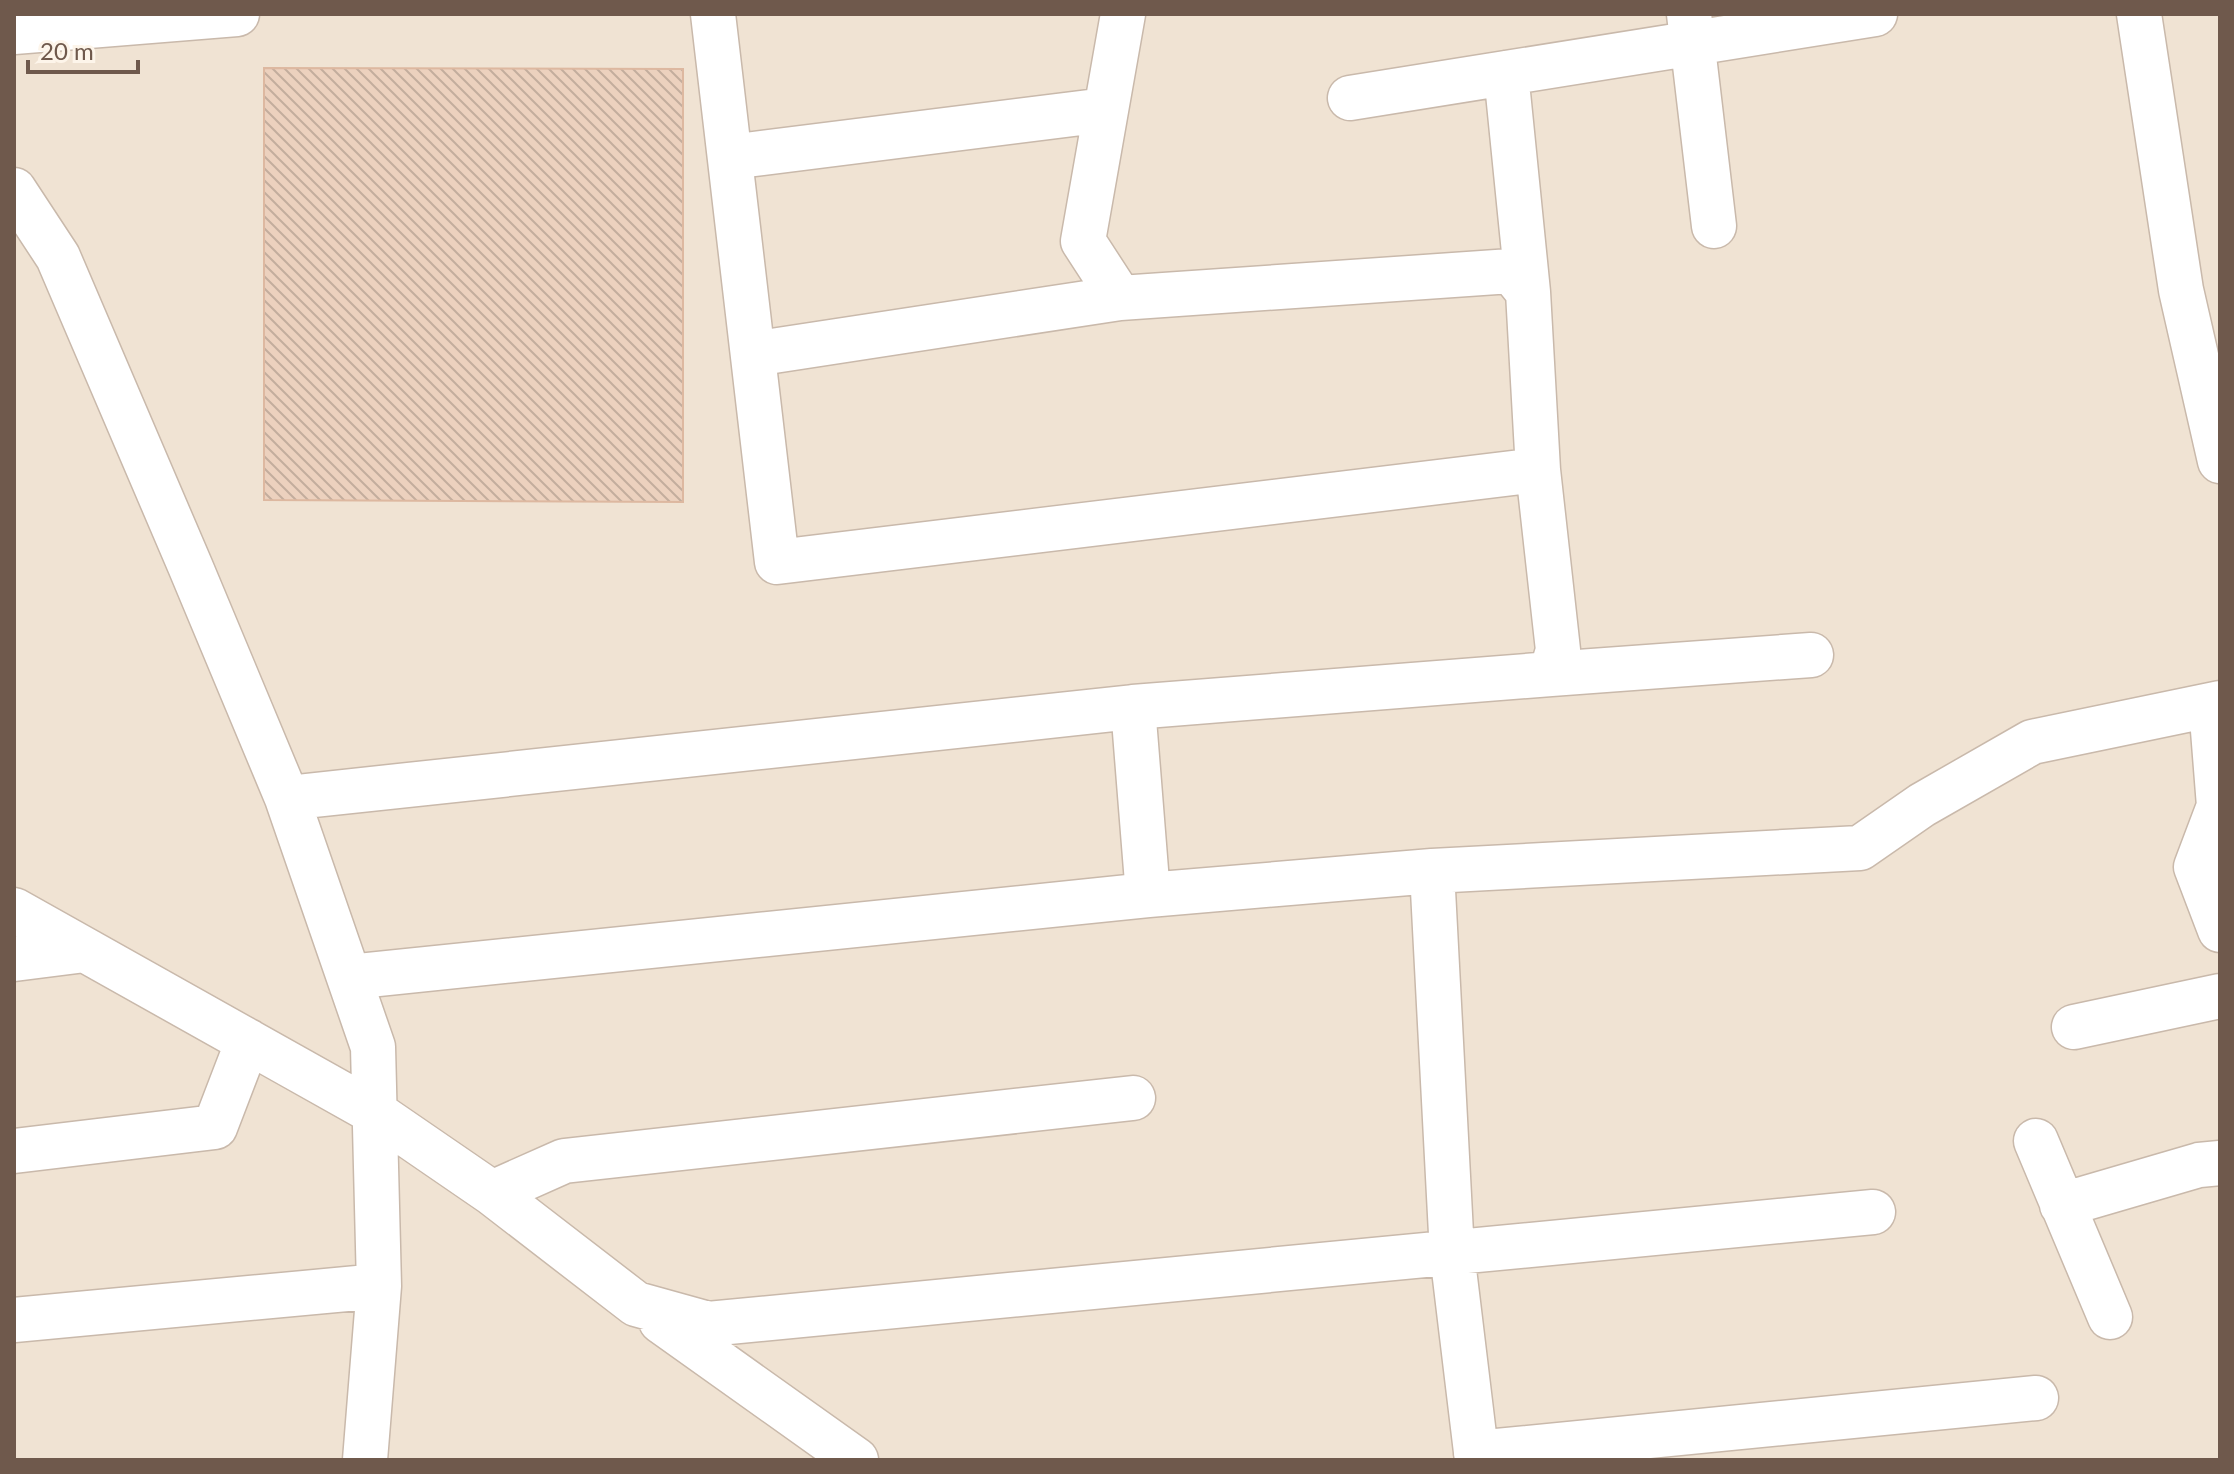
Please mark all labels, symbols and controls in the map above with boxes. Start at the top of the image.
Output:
scale bar [28,24,138,74]
text: 20 m [40,36,94,65]

